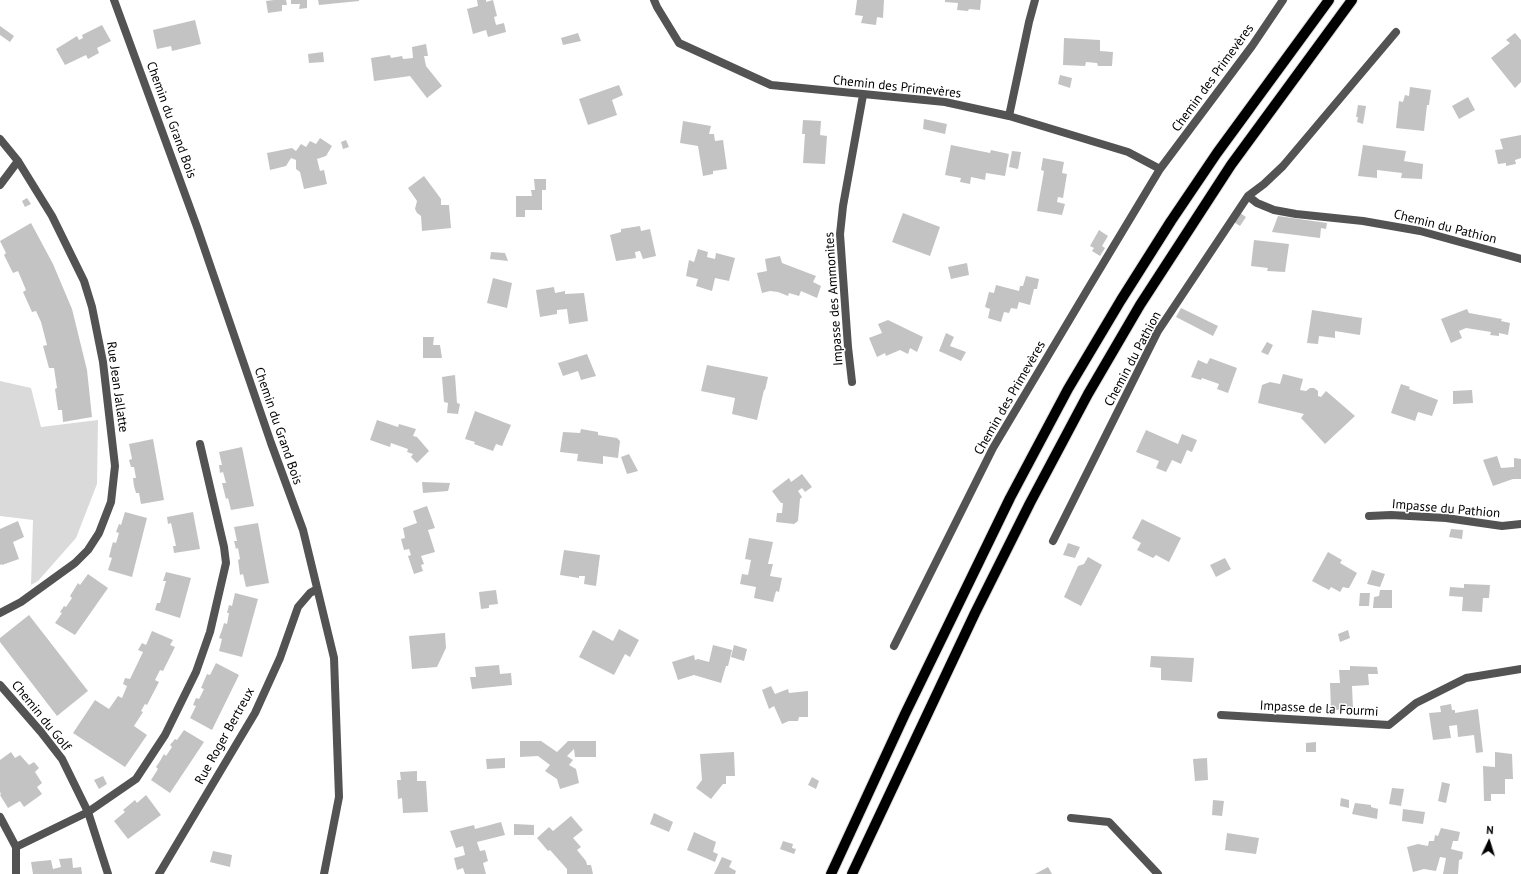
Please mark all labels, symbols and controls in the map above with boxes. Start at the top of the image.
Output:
street label: Chemin des Primevères [1169,21,1257,135]
street label: Chemin du Grand Bois [143,59,199,181]
street label: Chemin des Primevères [832,72,962,102]
street label: Chemin du Pathion [1392,207,1498,247]
street label: Impasse des Ammonites [822,232,846,366]
street label: Chemin du Pathion [1101,309,1165,409]
street label: Chemin des Primevères [971,338,1049,458]
street label: Rue Jean Jallatte [103,341,131,433]
street label: Chemin du Grand Bois [251,365,305,487]
street label: Impasse du Pathion [1391,496,1501,522]
street label: Chemin du Golf [8,678,74,754]
street label: Rue Roger Bertreux [192,685,258,787]
street label: Impasse de la Fourmi [1259,698,1379,720]
north arrow [1469,822,1509,862]
text: N [1486,823,1494,837]

